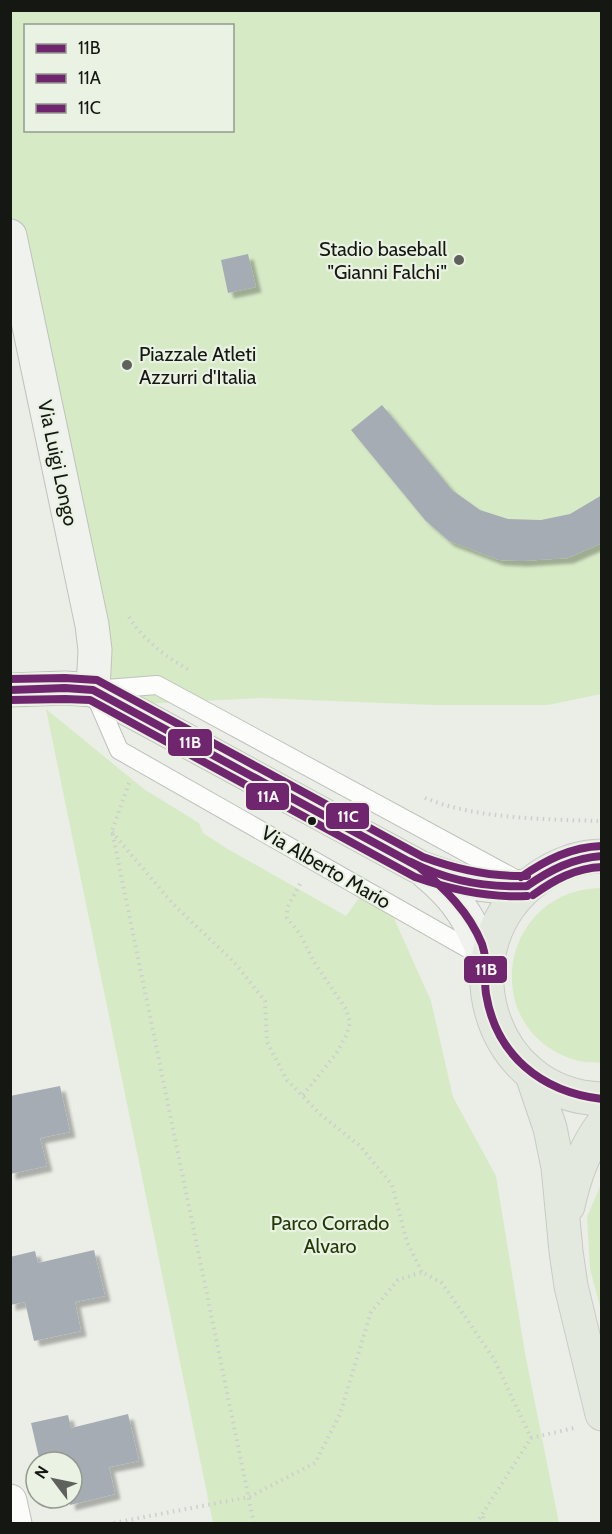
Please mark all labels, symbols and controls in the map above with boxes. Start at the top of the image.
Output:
legend [24,24,234,132]
text: 11B [78,37,101,59]
text: 11A [78,67,101,89]
text: 11C [78,97,101,119]
place label: Stadio baseball "Gianni Falchi" [319,237,447,284]
marker: Stadio baseball "Gianni Falchi" [452,253,466,267]
place label: Piazzale Atleti Azzurri d'Italia [139,342,257,389]
marker: Piazzale Atleti Azzurri d'Italia [120,358,134,372]
street label: Via Luigi Longo [33,398,83,528]
line badge: 11B [167,728,213,757]
text: 11B [179,733,201,752]
line badge: 11A [245,782,290,811]
text: 11A [257,787,279,806]
line badge: 11C [325,802,370,830]
text: 11C [337,807,359,826]
unlabelled marker [306,815,318,827]
street label: Via Alberto Mario [257,820,395,914]
line badge: 11B [463,955,508,984]
text: 11B [475,960,497,979]
park label: Parco Corrado Alvaro [271,1211,389,1258]
north arrow [24,1450,84,1510]
text: N [31,1462,53,1482]

